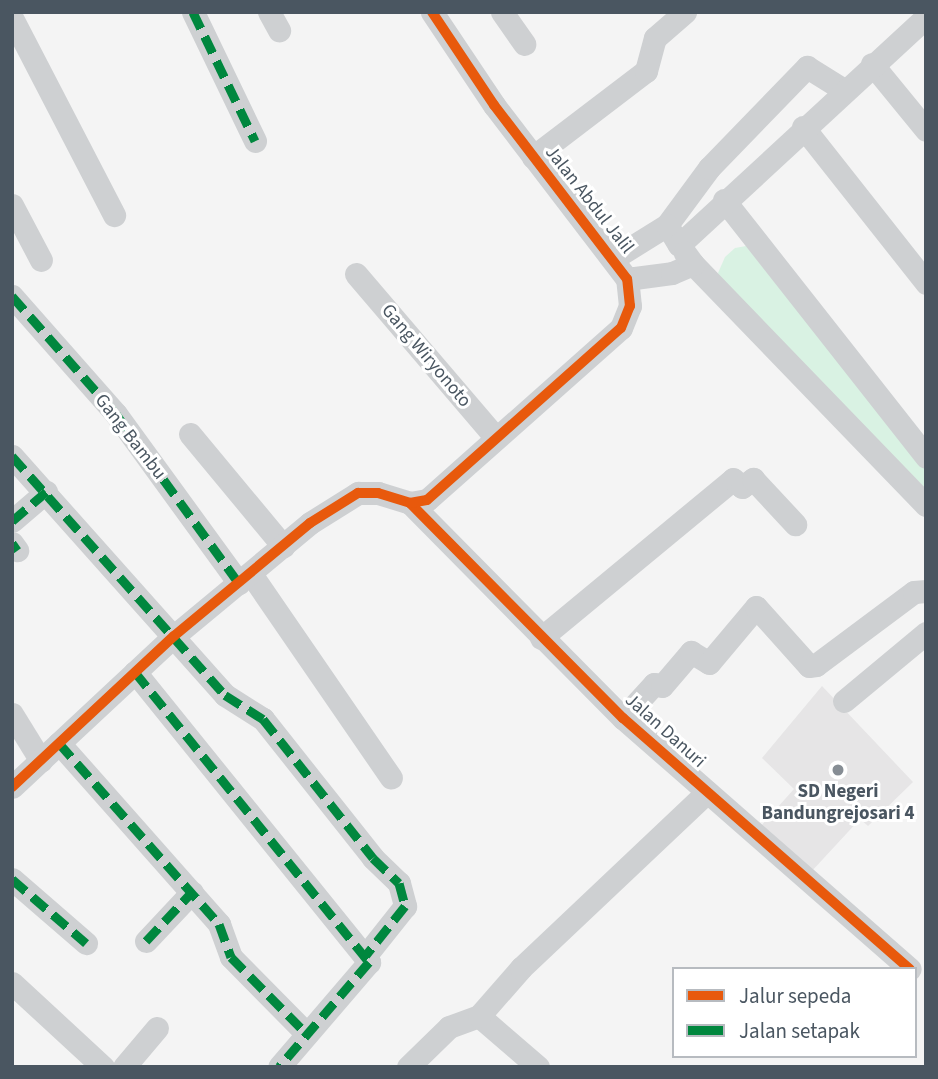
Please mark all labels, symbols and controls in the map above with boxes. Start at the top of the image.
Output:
street label: Jalan Abdul Jalil [540,141,638,259]
street label: Gang Wiryonoto [376,300,476,412]
street label: Gang Bambu [89,390,171,484]
street label: Jalan Danuri [620,689,710,773]
marker: SD Negeri Bandungrejosari 4 [830,762,846,778]
place label: SD Negeri Bandungrejosari 4 [761,781,915,825]
legend [672,967,917,1058]
text: Jalur sepeda [739,981,851,1011]
text: Jalan setapak [739,1016,860,1046]

